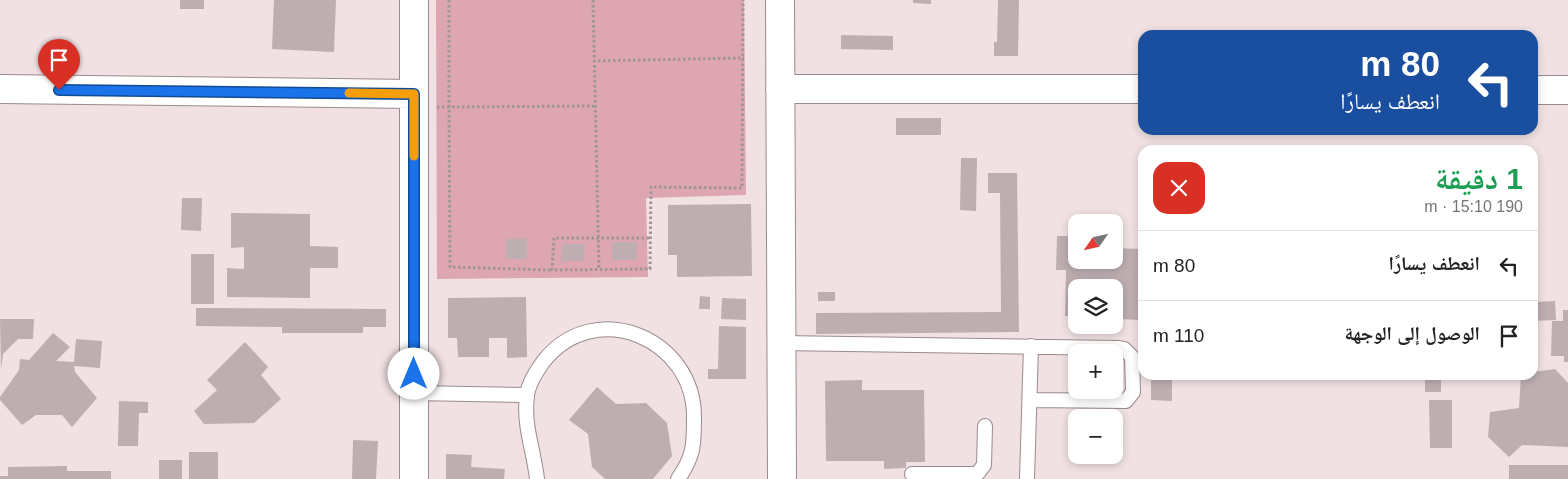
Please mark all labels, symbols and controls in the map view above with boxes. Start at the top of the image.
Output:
pin [38,39,80,90]
text: 80 m [1360,44,1440,83]
icon: arrive [45,46,73,74]
icon: left [1458,50,1523,115]
text: انعطف يسارًا [1340,89,1440,114]
button: close [1153,162,1205,214]
text: 1 دقيقة [1435,162,1523,195]
text: 190 m · 15:10 [1424,198,1523,215]
north arrow [1068,214,1122,269]
map controls [1068,214,1123,464]
icon: left [1495,252,1523,280]
text: انعطف يسارًا [1389,253,1480,274]
text: 80 m [1153,255,1195,276]
button: layers [1068,279,1123,334]
icon: arrive [1495,322,1523,350]
text: الوصول إلى الوجهة [1344,323,1480,344]
text: 110 m [1153,325,1204,346]
button: + [1068,344,1123,399]
position arrow [387,347,439,399]
button: − [1068,409,1123,464]

